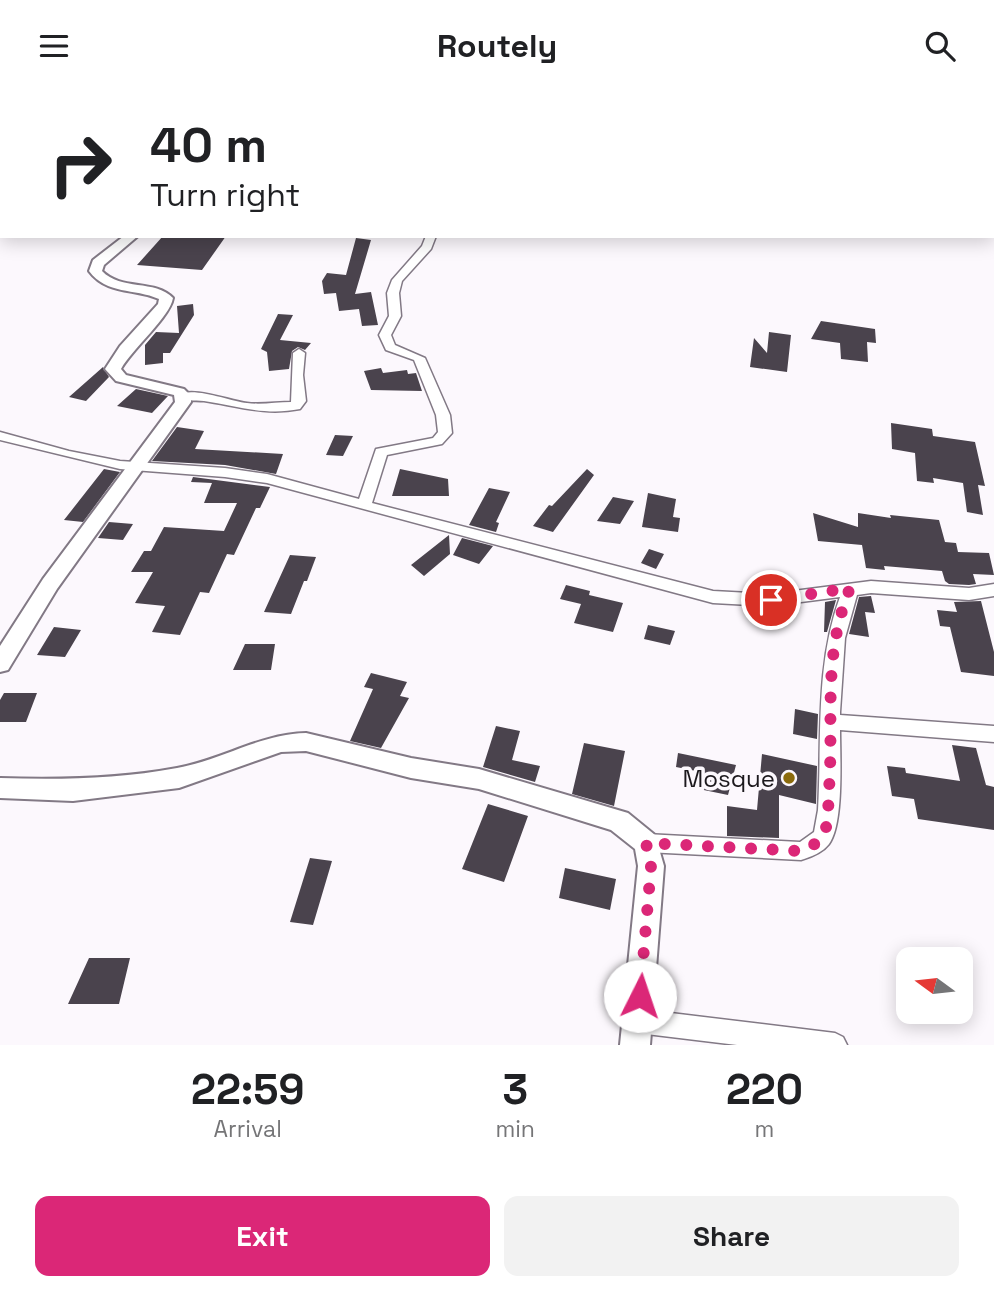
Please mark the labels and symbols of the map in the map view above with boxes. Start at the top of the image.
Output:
pin [741,570,801,630]
place label: Mosque [682,763,775,794]
marker: Mosque [781,770,797,786]
north arrow [896,947,973,1024]
position arrow [603,959,677,1033]

